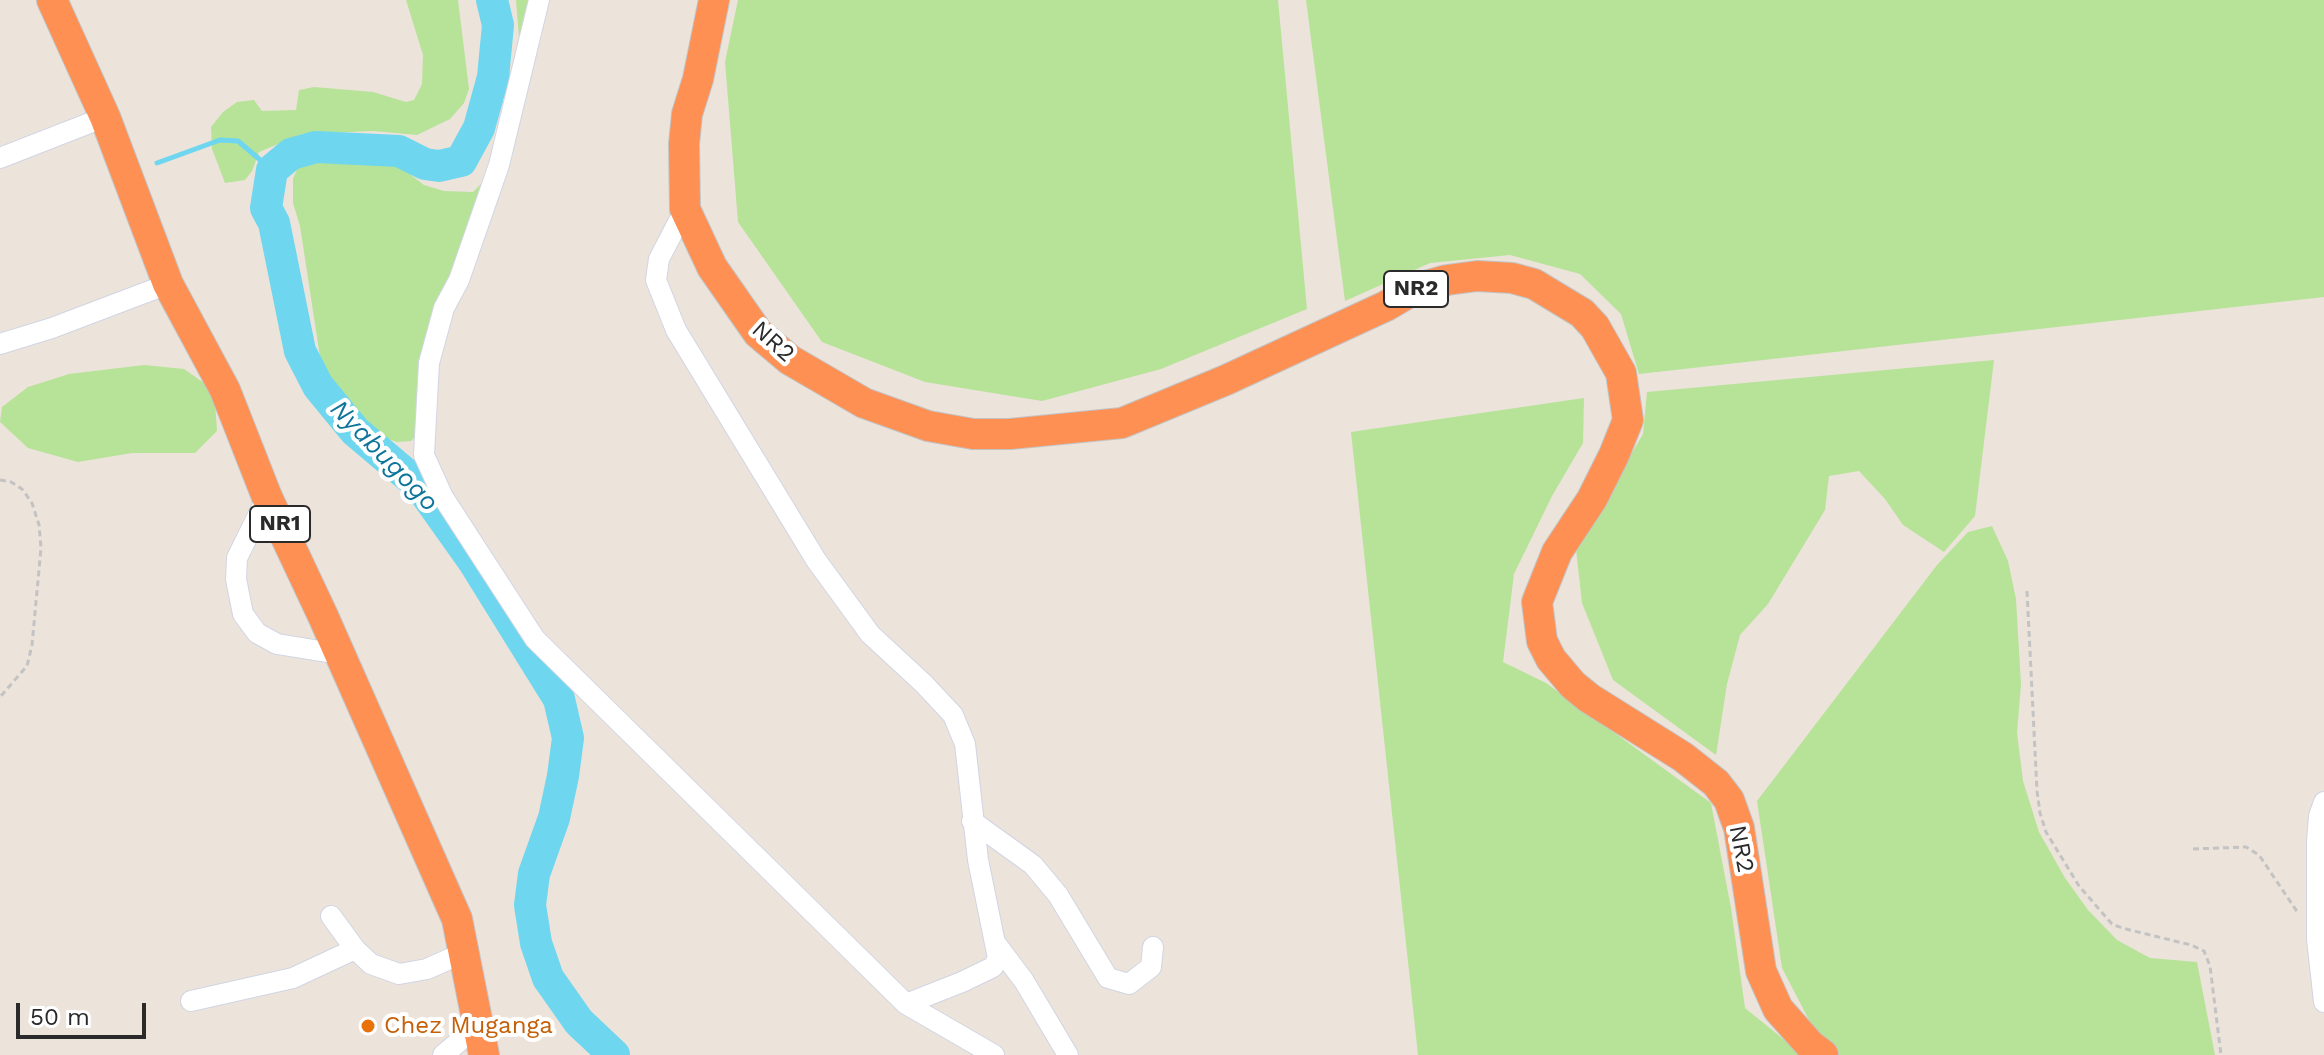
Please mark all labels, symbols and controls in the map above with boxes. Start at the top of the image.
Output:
road number: NR2 [1384,271,1448,307]
street label: NR2 [746,315,800,369]
water label: Nyabugogo [323,394,445,518]
road number: NR1 [250,506,310,542]
street label: NR2 [1722,823,1760,875]
scale bar [20,987,150,1037]
text: 50 m [30,1003,90,1031]
place label: Chez Muganga [384,1012,553,1040]
marker: Chez Muganga [359,1017,377,1035]

